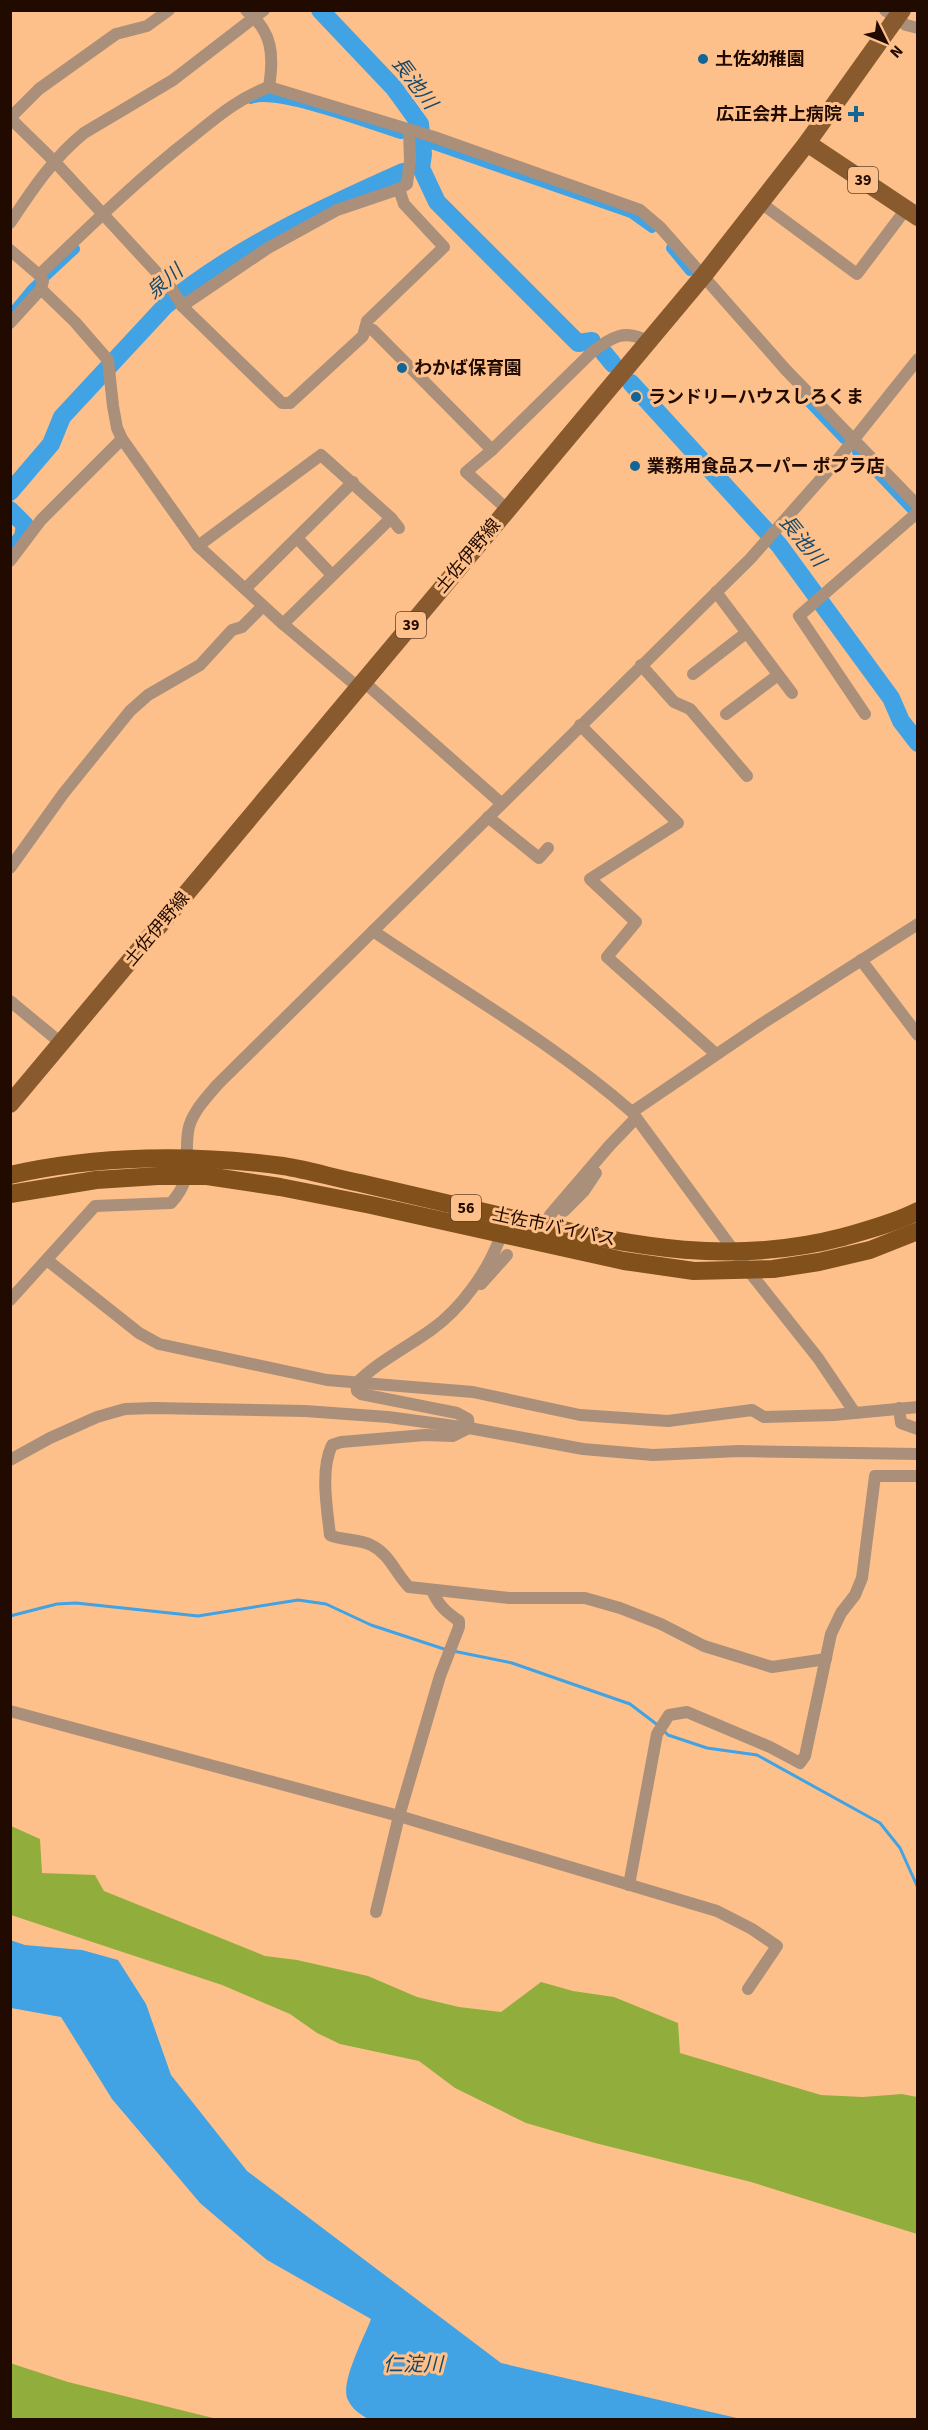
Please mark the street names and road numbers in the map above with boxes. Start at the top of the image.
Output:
road number: 39 [848,167,878,193]
street label: 土佐伊野線 [429,513,507,599]
road number: 39 [396,612,426,638]
street label: 土佐伊野線 [118,886,196,972]
road number: 56 [451,1195,481,1221]
street label: 土佐市バイパス [490,1202,618,1252]

